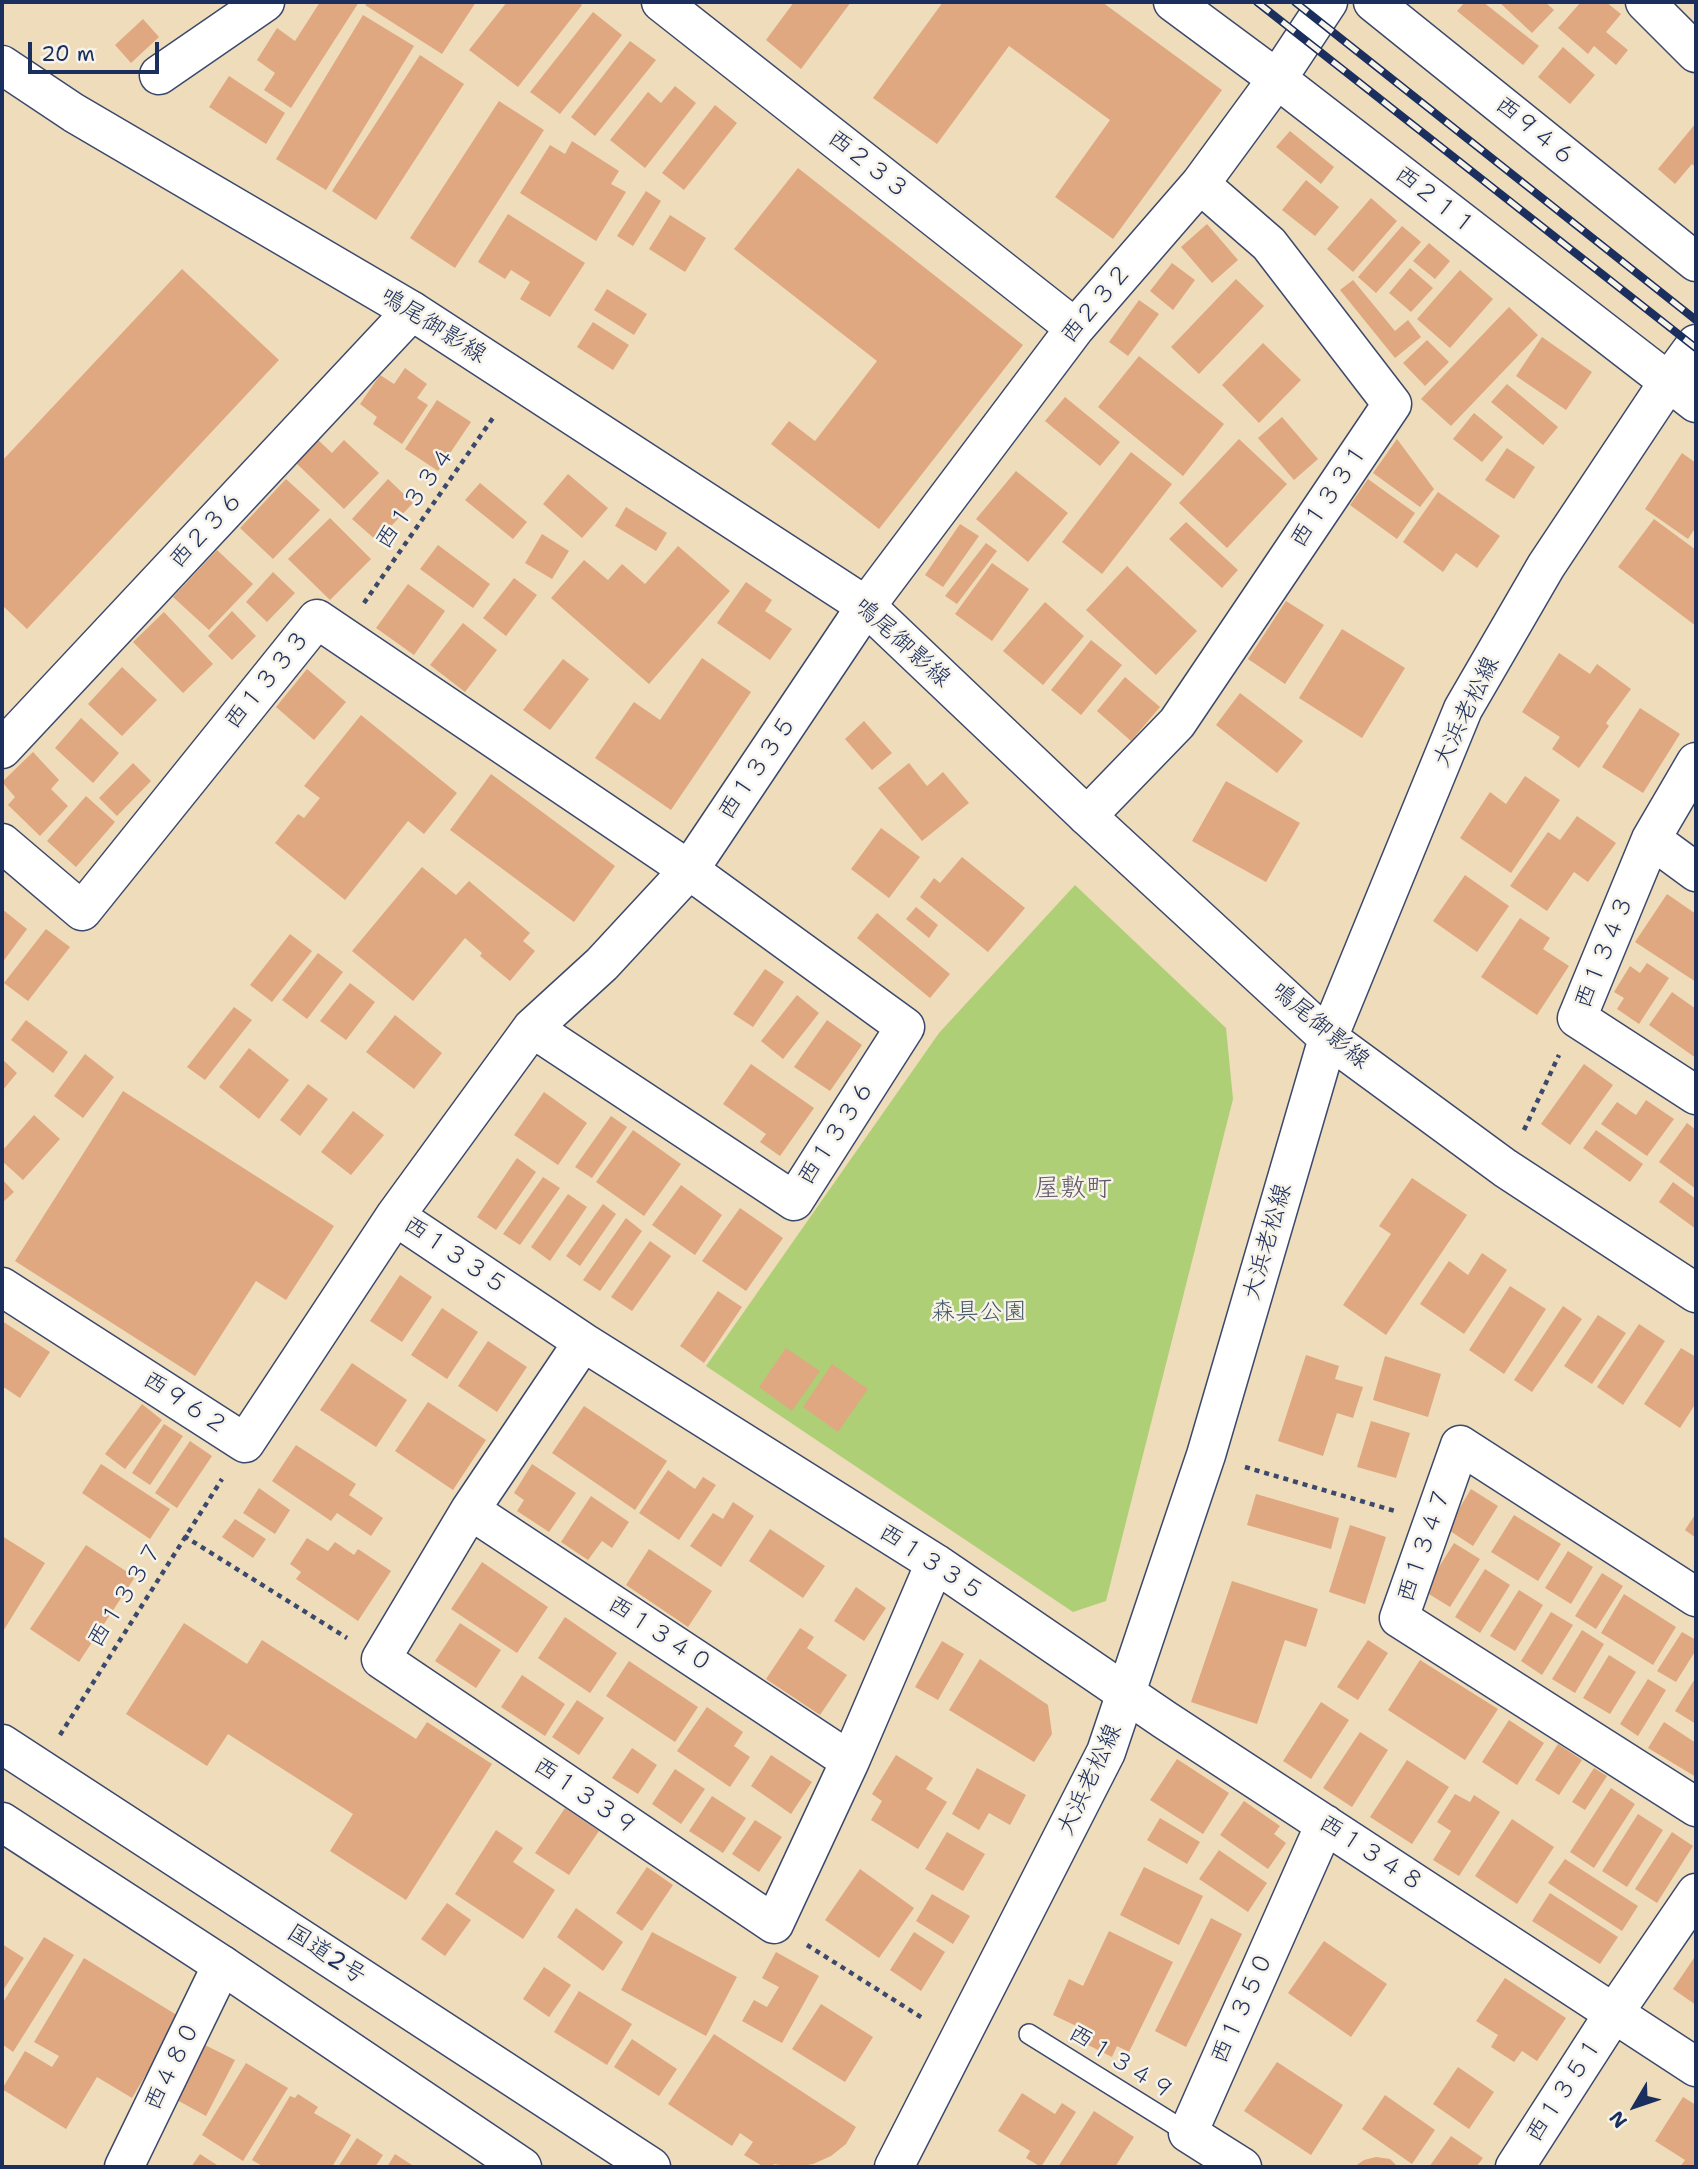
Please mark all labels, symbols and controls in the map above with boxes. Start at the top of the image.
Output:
scale bar [32,28,163,72]
text: 20 m [41,40,95,68]
street label: 西９４６ [1489,91,1581,173]
street label: 西２３３ [821,124,915,206]
street label: 西２１１ [1388,160,1482,242]
street label: 西２３２ [1055,258,1139,350]
street label: 鳴尾御影線 [374,282,492,370]
street label: 西１３３１ [1285,438,1375,554]
street label: 西１３３４ [370,441,462,555]
street label: 西２３６ [164,485,250,575]
street label: 鳴尾御影線 [848,592,956,694]
street label: 西１３３３ [219,624,317,736]
street label: 大浜老松線 [1428,652,1506,772]
street label: 西１３３５ [713,710,803,826]
street label: 西１３４３ [1569,891,1641,1013]
street label: 鳴尾御影線 [1265,976,1375,1076]
street label: 西１３３６ [792,1075,882,1191]
district label: 屋敷町 [1034,1173,1112,1205]
street label: 大浜老松線 [1238,1180,1298,1304]
street label: 西１３３５ [397,1211,513,1301]
park label: 森具公園 [931,1299,1027,1327]
street label: 西９６２ [137,1366,233,1442]
street label: 西１３４７ [1392,1484,1458,1606]
street label: 西１３３５ [873,1518,989,1608]
street label: 西１３３７ [82,1536,170,1654]
street label: 西１３４０ [602,1590,718,1680]
street label: 大浜老松線 [1052,1720,1128,1840]
street label: 西１３３９ [527,1752,643,1842]
street label: 西１３４８ [1313,1809,1429,1899]
street label: 国道2号 [281,1919,371,1991]
street label: 西１３５０ [1205,1947,1281,2069]
street label: 西４８０ [139,2017,207,2115]
street label: 西１３４９ [1062,2019,1180,2107]
street label: 西１３５１ [1520,2032,1610,2148]
north arrow [1600,2071,1670,2141]
text: N [1604,2106,1633,2133]

